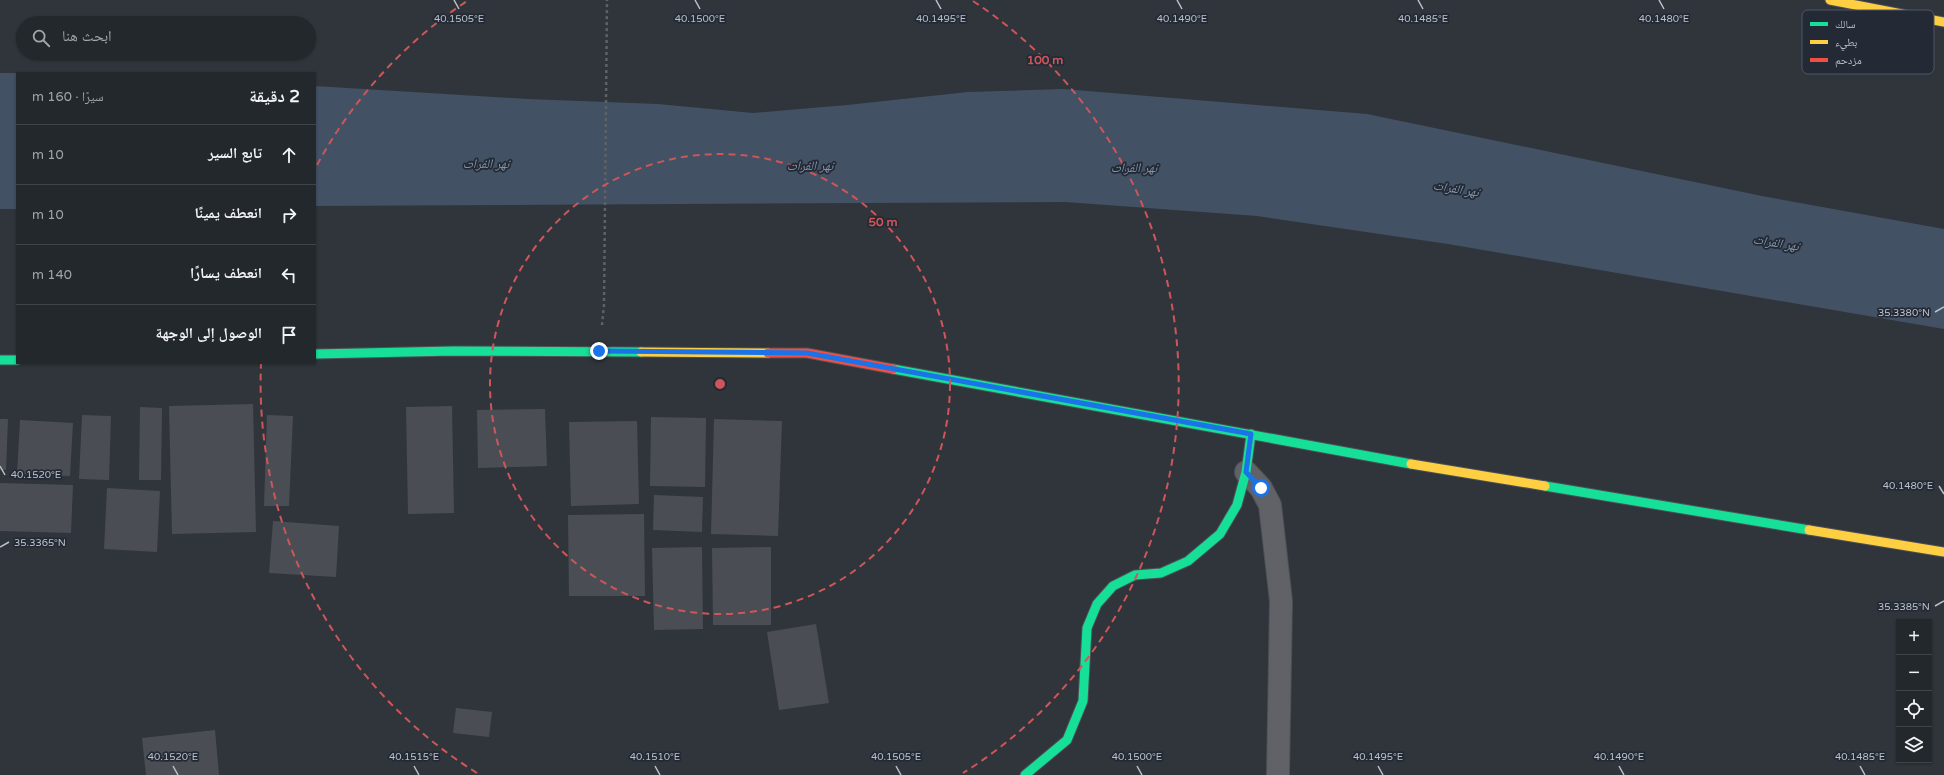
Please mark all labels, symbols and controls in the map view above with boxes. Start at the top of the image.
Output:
legend [1802,10,1934,74]
text: 40.1505°E [434,13,484,25]
text: 40.1500°E [675,13,725,25]
text: 40.1495°E [916,13,966,25]
text: 40.1490°E [1157,13,1207,25]
text: 40.1485°E [1398,13,1448,25]
text: 40.1480°E [1639,13,1689,25]
search box [16,16,316,60]
text: سالك [1835,18,1855,31]
icon: search [30,27,52,49]
text: ابحث هنا [62,27,112,45]
text: بطيء [1835,36,1857,51]
text: 100 m [1027,53,1063,67]
text: مزدحم [1835,54,1862,68]
text: 2 دقيقة [249,86,300,107]
text: سيرًا · 160 m [32,89,104,105]
text: تابع السير [208,144,262,162]
icon: ahead [278,144,300,166]
text: 10 m [32,147,64,163]
water label: نهر الفرات [463,156,511,172]
water label: نهر الفرات [787,158,835,174]
water label: نهر الفرات [1111,160,1159,176]
water label: نهر الفرات [1432,177,1482,201]
text: انعطف يمينًا [194,204,262,222]
icon: right [278,204,300,226]
text: 10 m [32,207,64,223]
text: 50 m [868,215,898,229]
water label: نهر الفرات [1752,231,1802,255]
text: انعطف يسارًا [190,264,262,282]
icon: left [278,264,300,286]
text: 140 m [32,267,72,283]
text: 35.3380°N [1878,307,1930,319]
text: الوصول إلى الوجهة [156,324,262,342]
icon: arrive [278,324,300,346]
route end [590,342,608,360]
centre of rings [713,377,727,391]
text: 40.1520°E [11,469,61,481]
route start [1252,479,1270,497]
text: 40.1480°E [1883,480,1933,492]
text: 35.3365°N [14,537,66,549]
text: 35.3385°N [1878,601,1930,613]
map controls [1896,619,1932,763]
button: + [1896,619,1932,655]
button: − [1896,655,1932,691]
button: locate [1896,691,1932,727]
button: layers [1896,727,1932,763]
text: 40.1520°E [148,751,198,763]
text: 40.1515°E [389,751,439,763]
text: 40.1510°E [630,751,680,763]
text: 40.1505°E [871,751,921,763]
text: 40.1500°E [1112,751,1162,763]
text: 40.1495°E [1353,751,1403,763]
text: 40.1490°E [1594,751,1644,763]
text: 40.1485°E [1835,751,1885,763]

